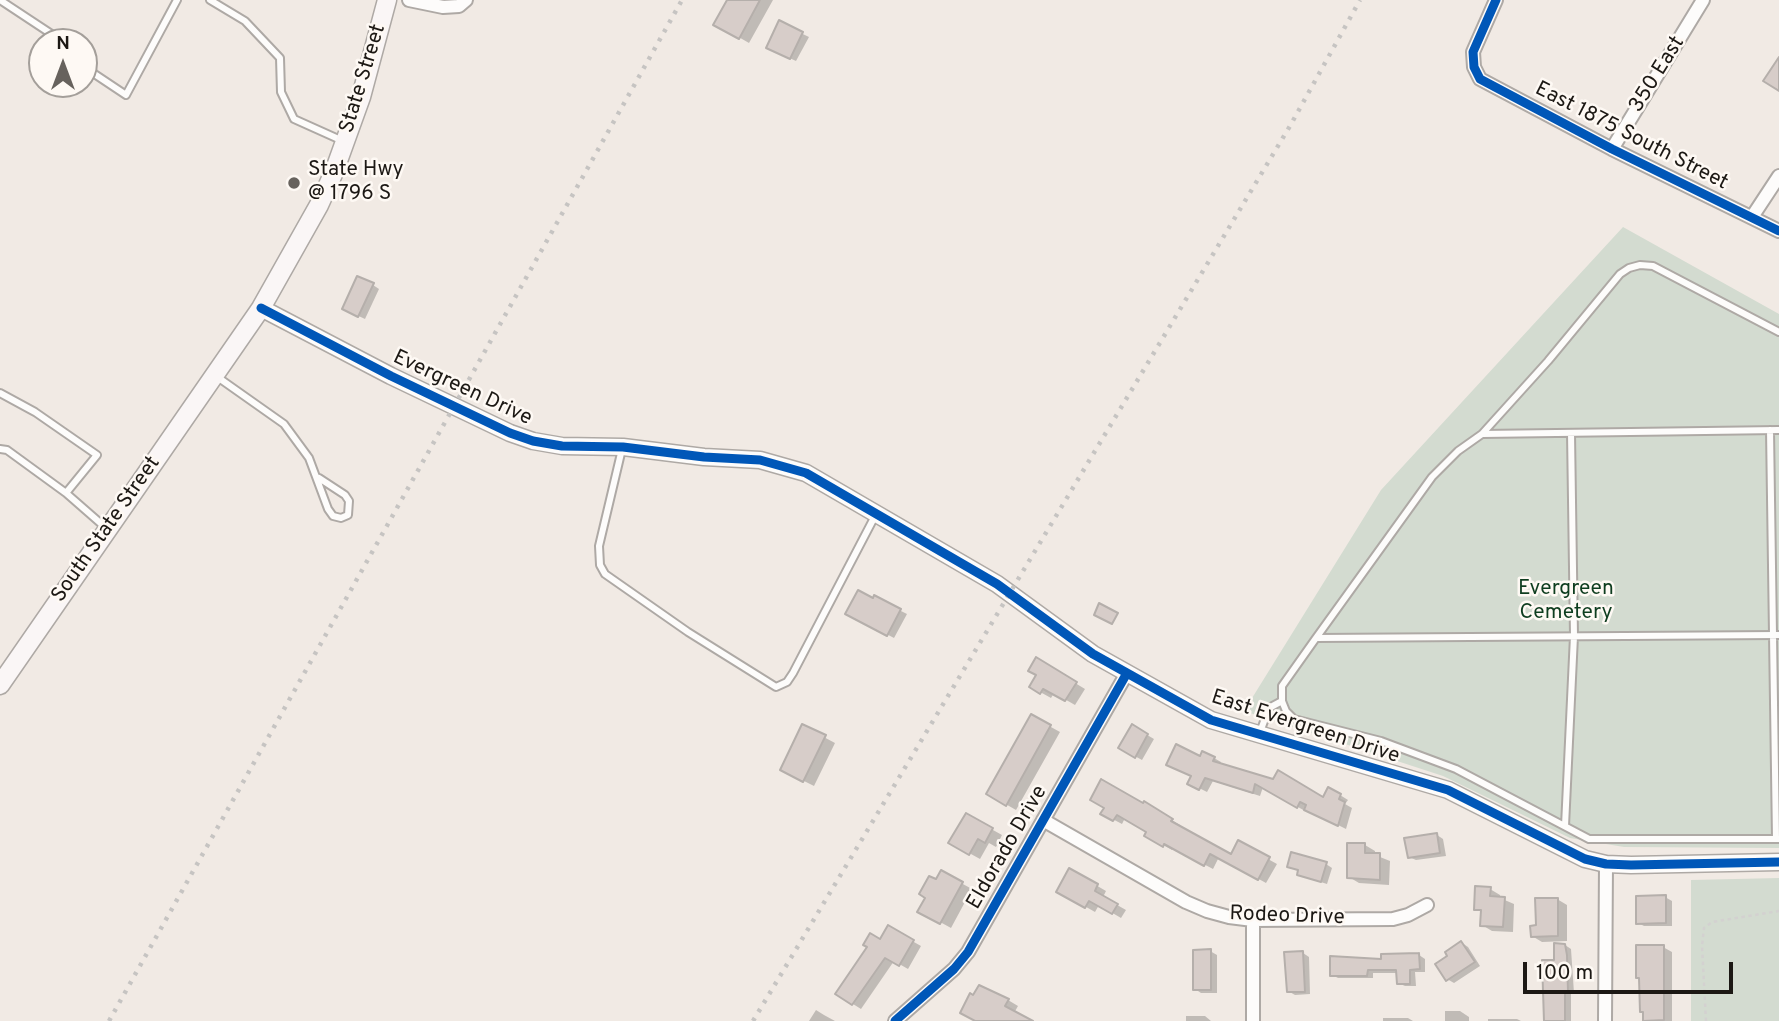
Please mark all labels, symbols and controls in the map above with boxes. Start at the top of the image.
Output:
street label: State Street [335,21,393,137]
north arrow [28,28,98,98]
text: N [56,32,70,56]
street label: 350 East [1625,32,1691,118]
street label: East 1875 South Street [1530,77,1732,197]
place label: State Hwy @ 1796 S [308,158,404,208]
marker: State Hwy @ 1796 S [286,175,302,191]
street label: Evergreen Drive [388,346,536,432]
street label: South State Street [47,452,167,608]
park label: Evergreen Cemetery [1518,577,1614,627]
street label: East Evergreen Drive [1208,686,1402,770]
street label: Eldorado Drive [962,782,1054,914]
street label: Rodeo Drive [1229,902,1345,932]
scale bar [1527,948,1737,992]
text: 100 m [1536,960,1593,987]

